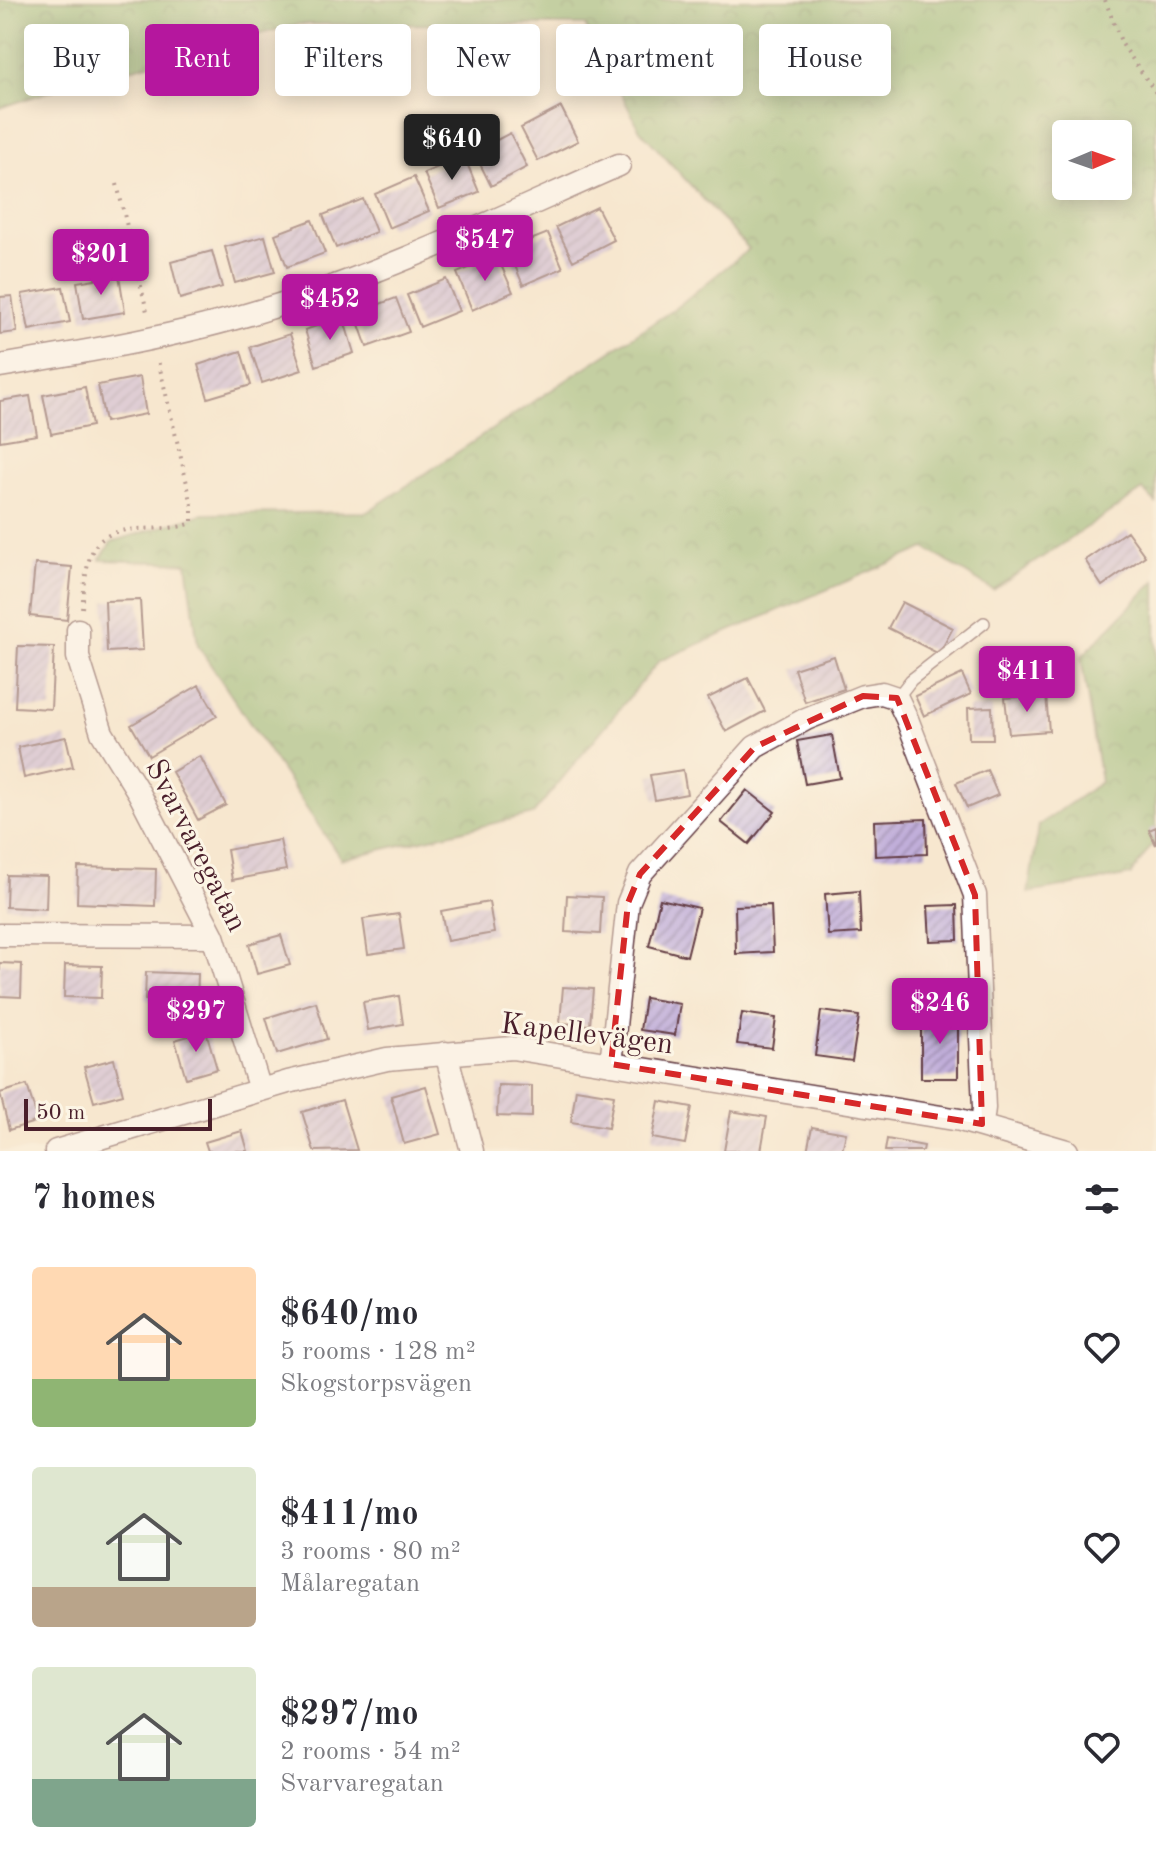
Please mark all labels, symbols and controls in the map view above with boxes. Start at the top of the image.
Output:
chip: Buy [24,24,129,96]
chip: Rent [145,24,259,96]
chip: Filters [275,24,411,96]
chip: New [427,24,540,96]
chip: Apartment [556,24,743,96]
chip: House [759,24,891,96]
pin: $640 [405,114,499,182]
north arrow [1052,120,1132,200]
map controls [1052,120,1132,200]
text: $640 [422,127,482,153]
pin: $547 [438,215,532,283]
text: $547 [455,228,515,254]
pin: $201 [54,229,148,297]
text: $201 [71,242,131,268]
pin: $452 [283,274,377,342]
text: $452 [300,287,360,313]
pin: $411 [980,646,1074,714]
text: $411 [997,659,1057,685]
street label: Svarvaregatan [139,755,251,937]
pin: $246 [893,978,987,1046]
pin: $297 [149,986,243,1054]
text: $246 [910,991,970,1017]
text: $297 [166,999,226,1025]
street label: Kapellevägen [499,1010,675,1060]
scale bar [24,1095,212,1131]
text: 50 m [36,1102,85,1124]
icon: filters [1080,1177,1124,1221]
text: 7 homes [32,1182,155,1216]
text: $640/mo [280,1298,419,1332]
icon: home [96,1299,192,1395]
icon: heart [1080,1325,1124,1369]
text: 5 rooms · 128 m² [280,1339,476,1365]
text: Skogstorpsvägen [280,1371,472,1397]
text: $411/mo [280,1498,419,1532]
icon: home [96,1499,192,1595]
icon: heart [1080,1525,1124,1569]
text: 3 rooms · 80 m² [280,1539,461,1565]
text: Målaregatan [280,1571,420,1597]
text: $297/mo [280,1698,419,1732]
icon: home [96,1699,192,1795]
icon: heart [1080,1725,1124,1769]
text: 2 rooms · 54 m² [280,1739,461,1765]
text: Svarvaregatan [280,1771,444,1797]

